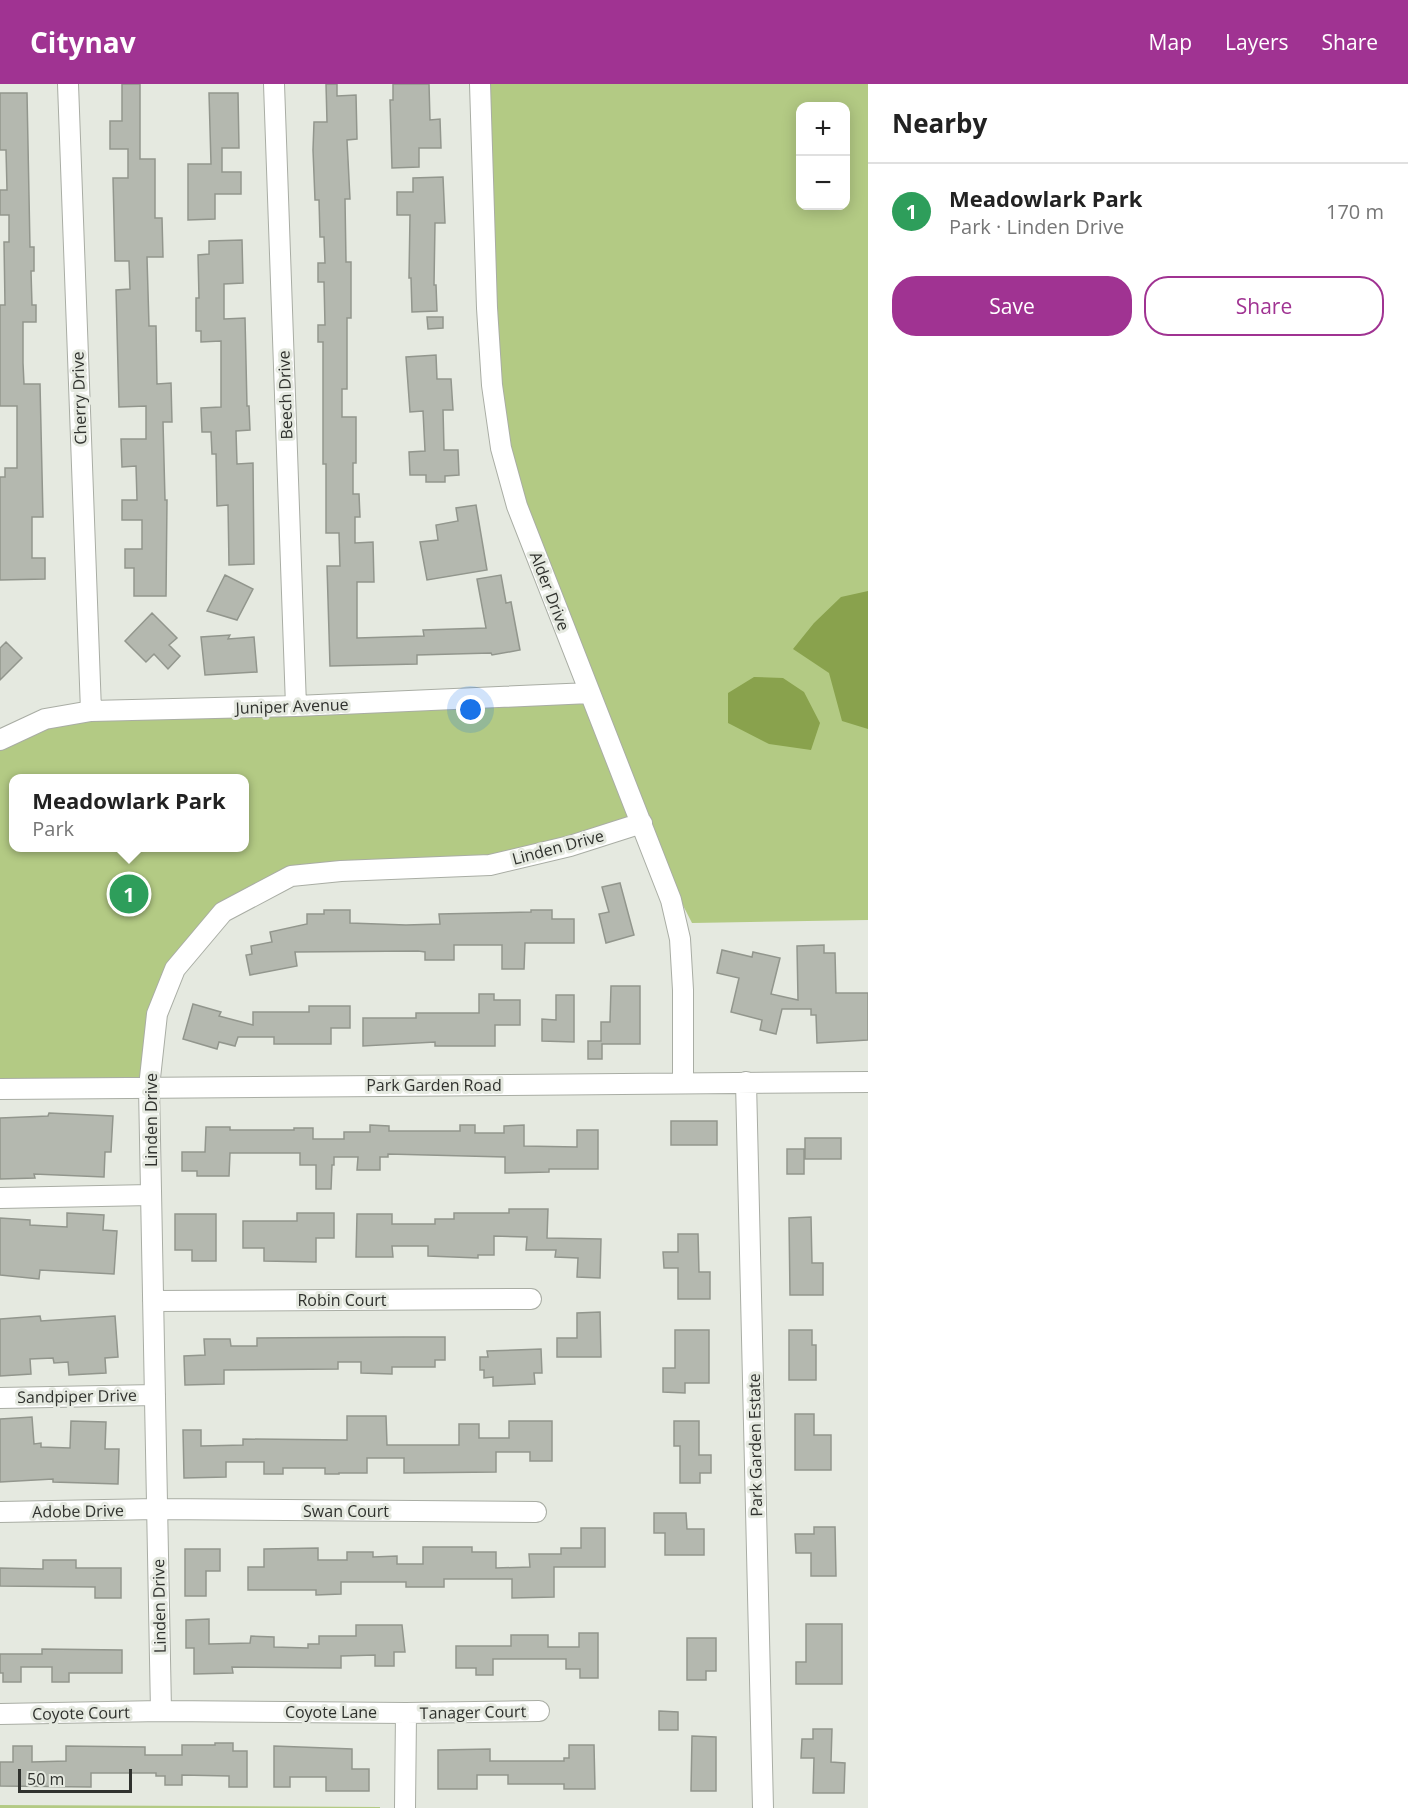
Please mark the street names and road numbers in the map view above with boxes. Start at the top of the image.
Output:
street label: Beech Drive [272,350,298,440]
street label: Cherry Drive [66,351,92,445]
street label: Alder Drive [525,548,575,634]
street label: Juniper Avenue [233,693,349,719]
street label: Linden Drive [510,824,606,870]
street label: Linden Drive [140,1073,162,1167]
street label: Park Garden Road [366,1074,502,1096]
street label: Robin Court [297,1289,387,1311]
street label: Park Garden Estate [743,1373,767,1517]
street label: Sandpiper Drive [17,1384,137,1408]
street label: Adobe Drive [32,1499,124,1523]
street label: Swan Court [303,1500,389,1522]
street label: Linden Drive [147,1559,171,1653]
street label: Tanager Court [420,1700,527,1724]
street label: Coyote Court [32,1701,130,1725]
street label: Coyote Lane [285,1701,377,1723]

